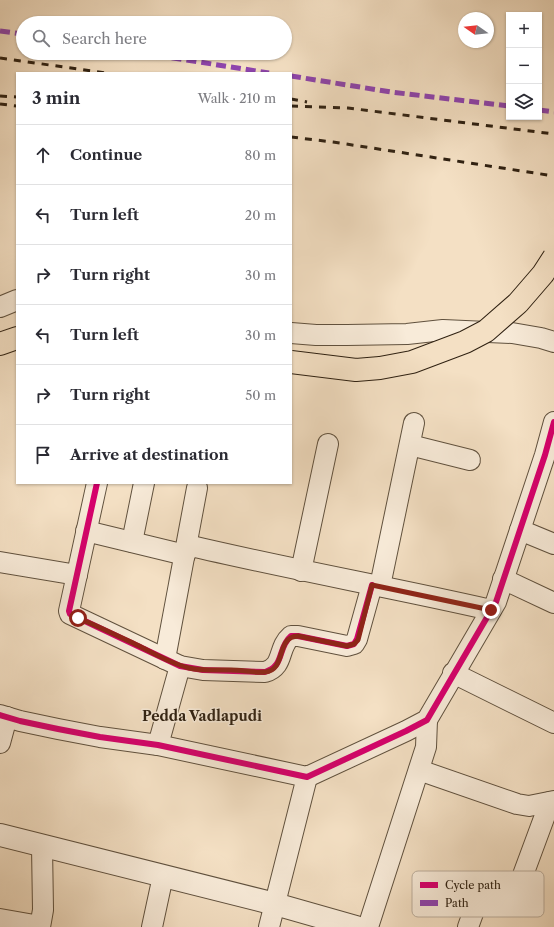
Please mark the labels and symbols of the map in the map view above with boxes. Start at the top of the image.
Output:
north arrow [458,12,494,48]
route end [482,601,500,619]
route start [69,609,87,627]
district label: Pedda Vadlapudi [142,707,262,725]
legend [412,871,544,917]
text: Cycle path [445,878,501,892]
text: Path [445,896,469,910]

